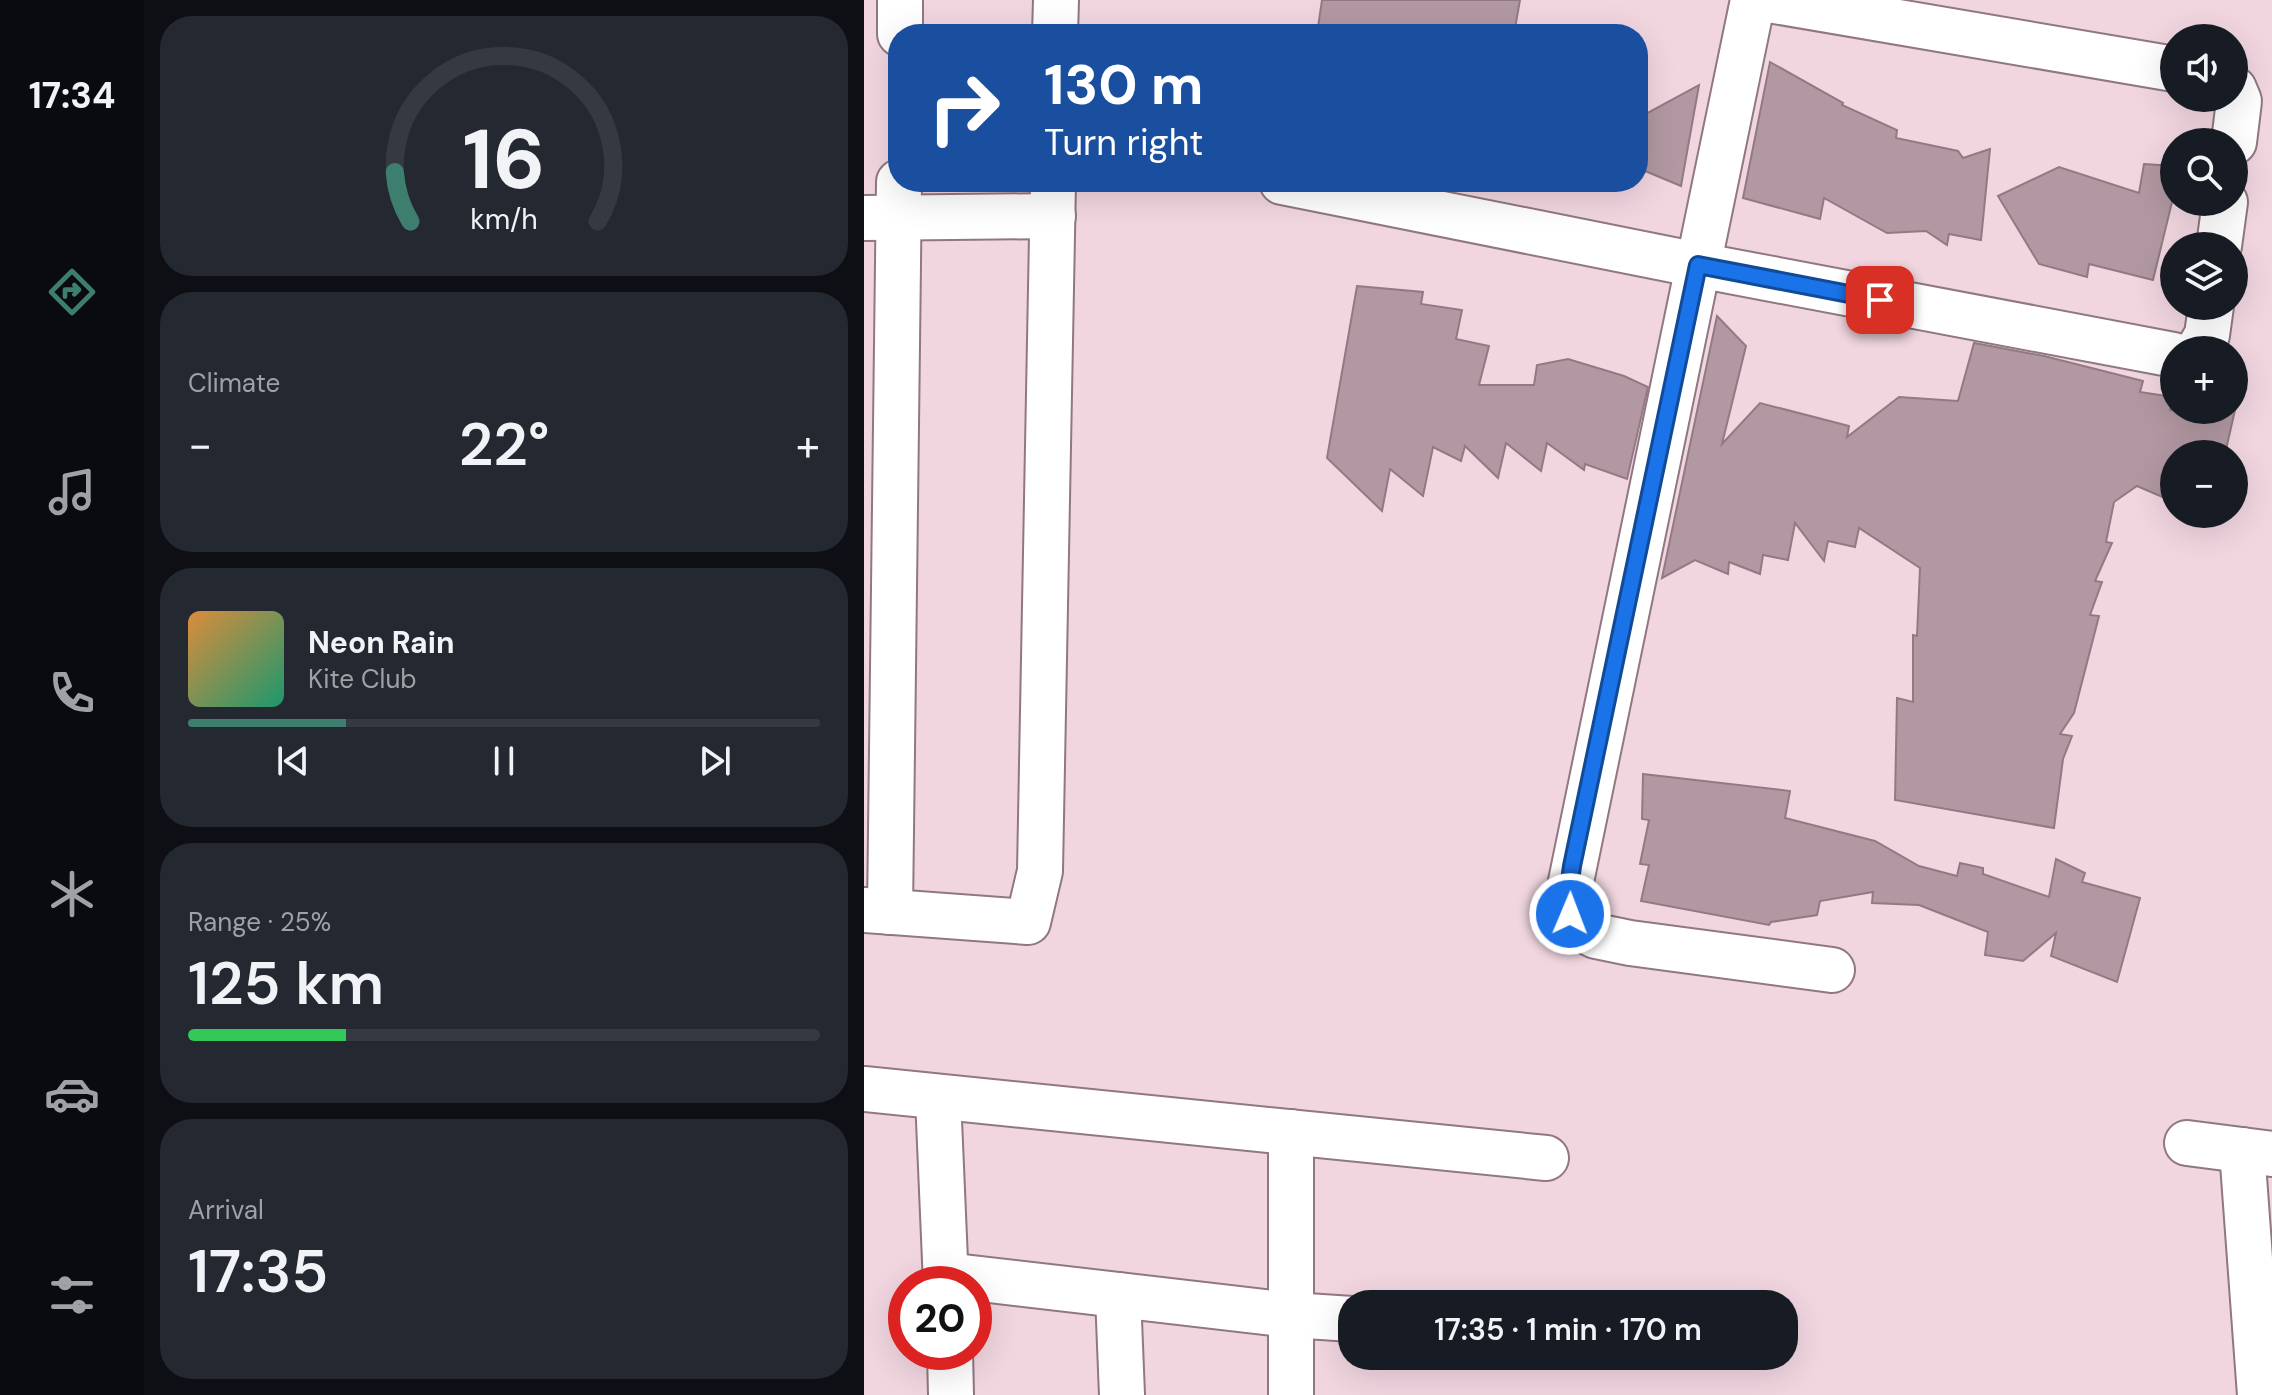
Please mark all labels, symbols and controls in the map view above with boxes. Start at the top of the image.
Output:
map controls [2160,24,2248,528]
button: sound [2160,24,2248,112]
text: 130 m [1044,48,1203,121]
icon: right [912,56,1016,160]
text: 17:34 [29,72,115,119]
text: 16 [462,104,546,213]
text: Turn right [1044,119,1203,166]
button: search [2160,128,2248,216]
text: km/h [470,201,538,238]
button: layers [2160,232,2248,320]
icon: directions [44,264,100,320]
pin [1846,266,1914,334]
icon: arrive [1858,278,1902,322]
button: + [2160,336,2248,424]
text: Climate [188,366,280,400]
text: 22° [459,405,549,484]
text: − [188,416,212,474]
text: + [796,416,820,474]
button: − [2160,440,2248,528]
icon: music [44,464,100,520]
text: Neon Rain [308,623,454,662]
text: Kite Club [308,662,417,696]
icon: phone [44,665,100,721]
icon: previous [271,739,315,783]
icon: pause [482,739,526,783]
icon: next [693,739,737,783]
icon: climate [44,866,100,922]
position arrow [1528,872,1612,956]
text: Range · 25% [188,905,331,939]
text: 125 km [188,944,384,1023]
icon: car [44,1066,100,1122]
text: Arrival [188,1193,264,1227]
text: 17:35 [188,1232,328,1311]
speed limit sign: 20 [888,1266,992,1370]
icon: filters [44,1267,100,1323]
text: 17:35 · 1 min · 170 m [1434,1310,1702,1349]

